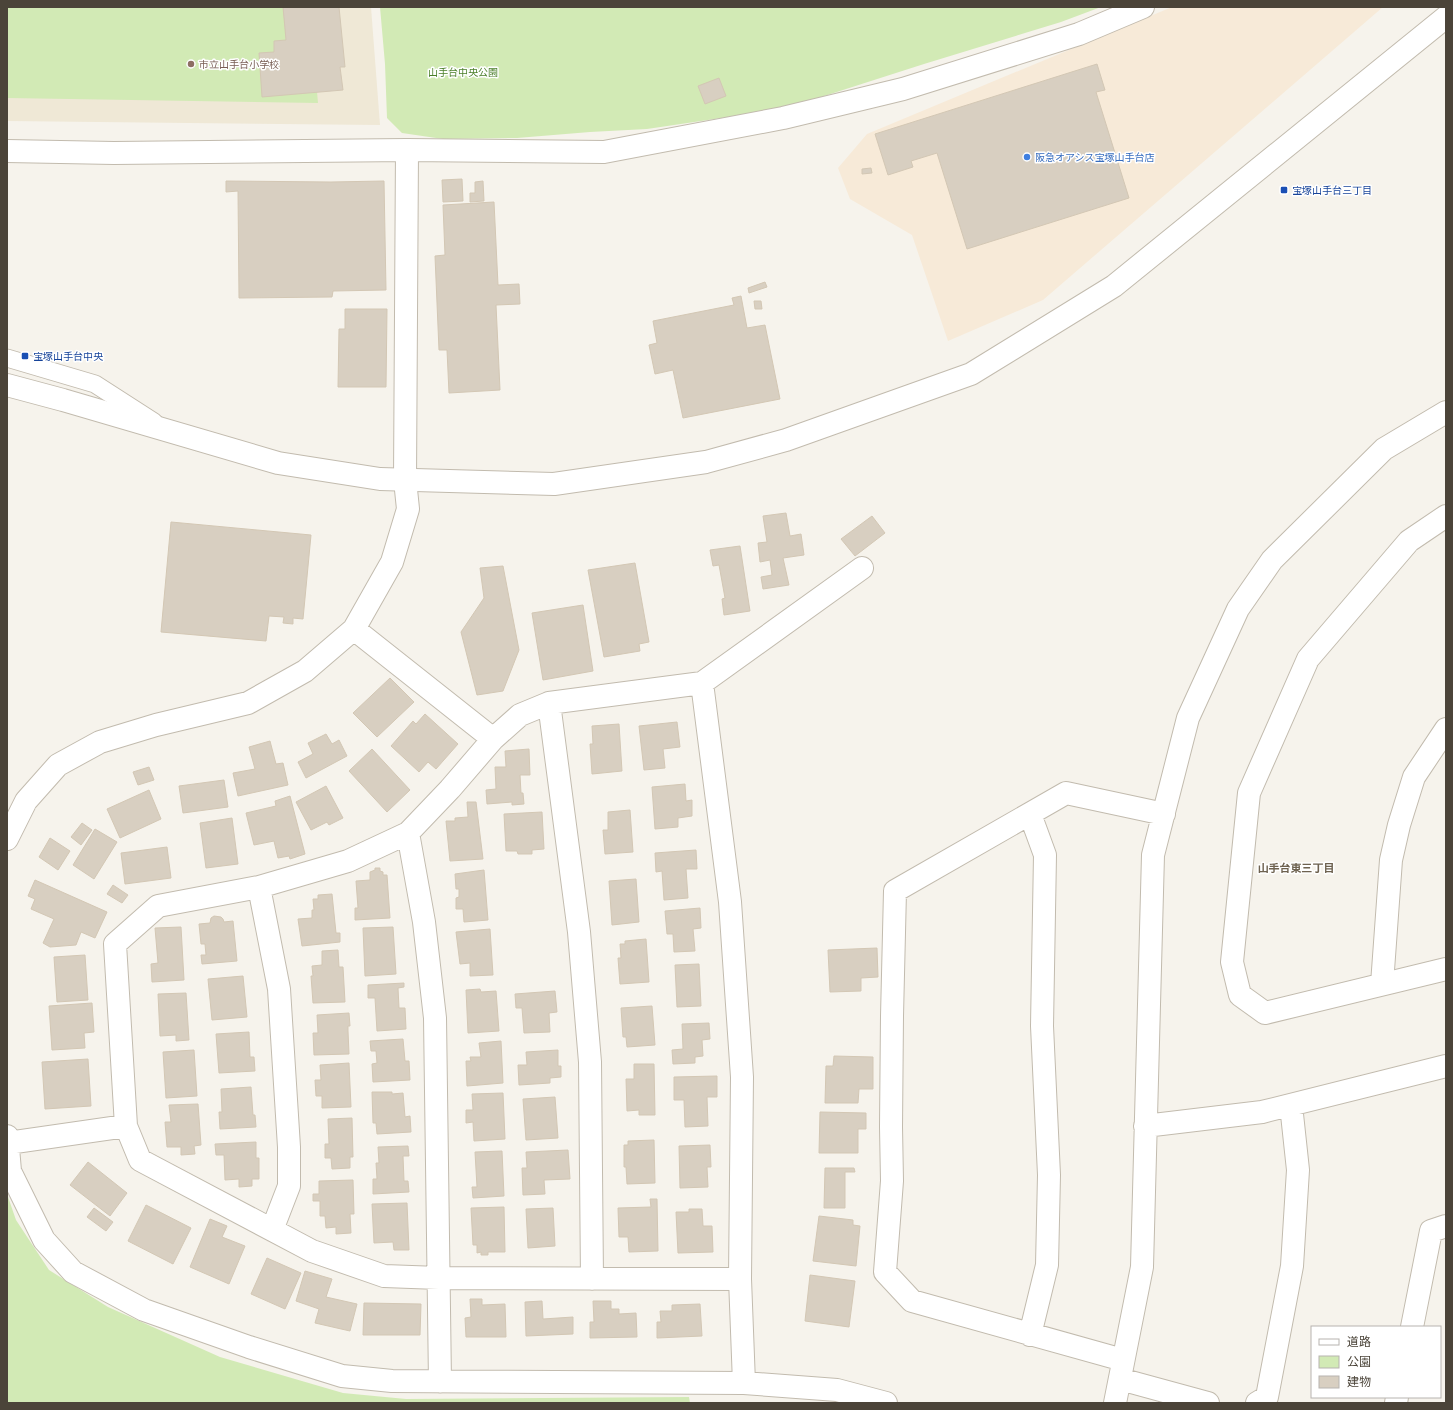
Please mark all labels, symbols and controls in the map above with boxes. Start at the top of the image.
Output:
place label: 市立山手台小学校 [199,58,279,70]
marker: 市立山手台小学校 [186,59,196,69]
park label: 山手台中央公園 [428,66,498,78]
place label: 阪急オアシス宝塚山手台店 [1035,151,1155,163]
marker: 阪急オアシス宝塚山手台店 [1022,152,1032,162]
place label: 宝塚山手台三丁目 [1292,184,1372,196]
marker: 宝塚山手台三丁目 [1279,185,1289,195]
place label: 宝塚山手台中央 [33,350,104,362]
marker: 宝塚山手台中央 [20,351,30,361]
district label: 山手台東三丁目 [1258,861,1335,874]
legend [1311,1326,1441,1398]
text: 道路 [1347,1334,1371,1349]
text: 公園 [1347,1354,1371,1369]
text: 建物 [1347,1374,1371,1389]

